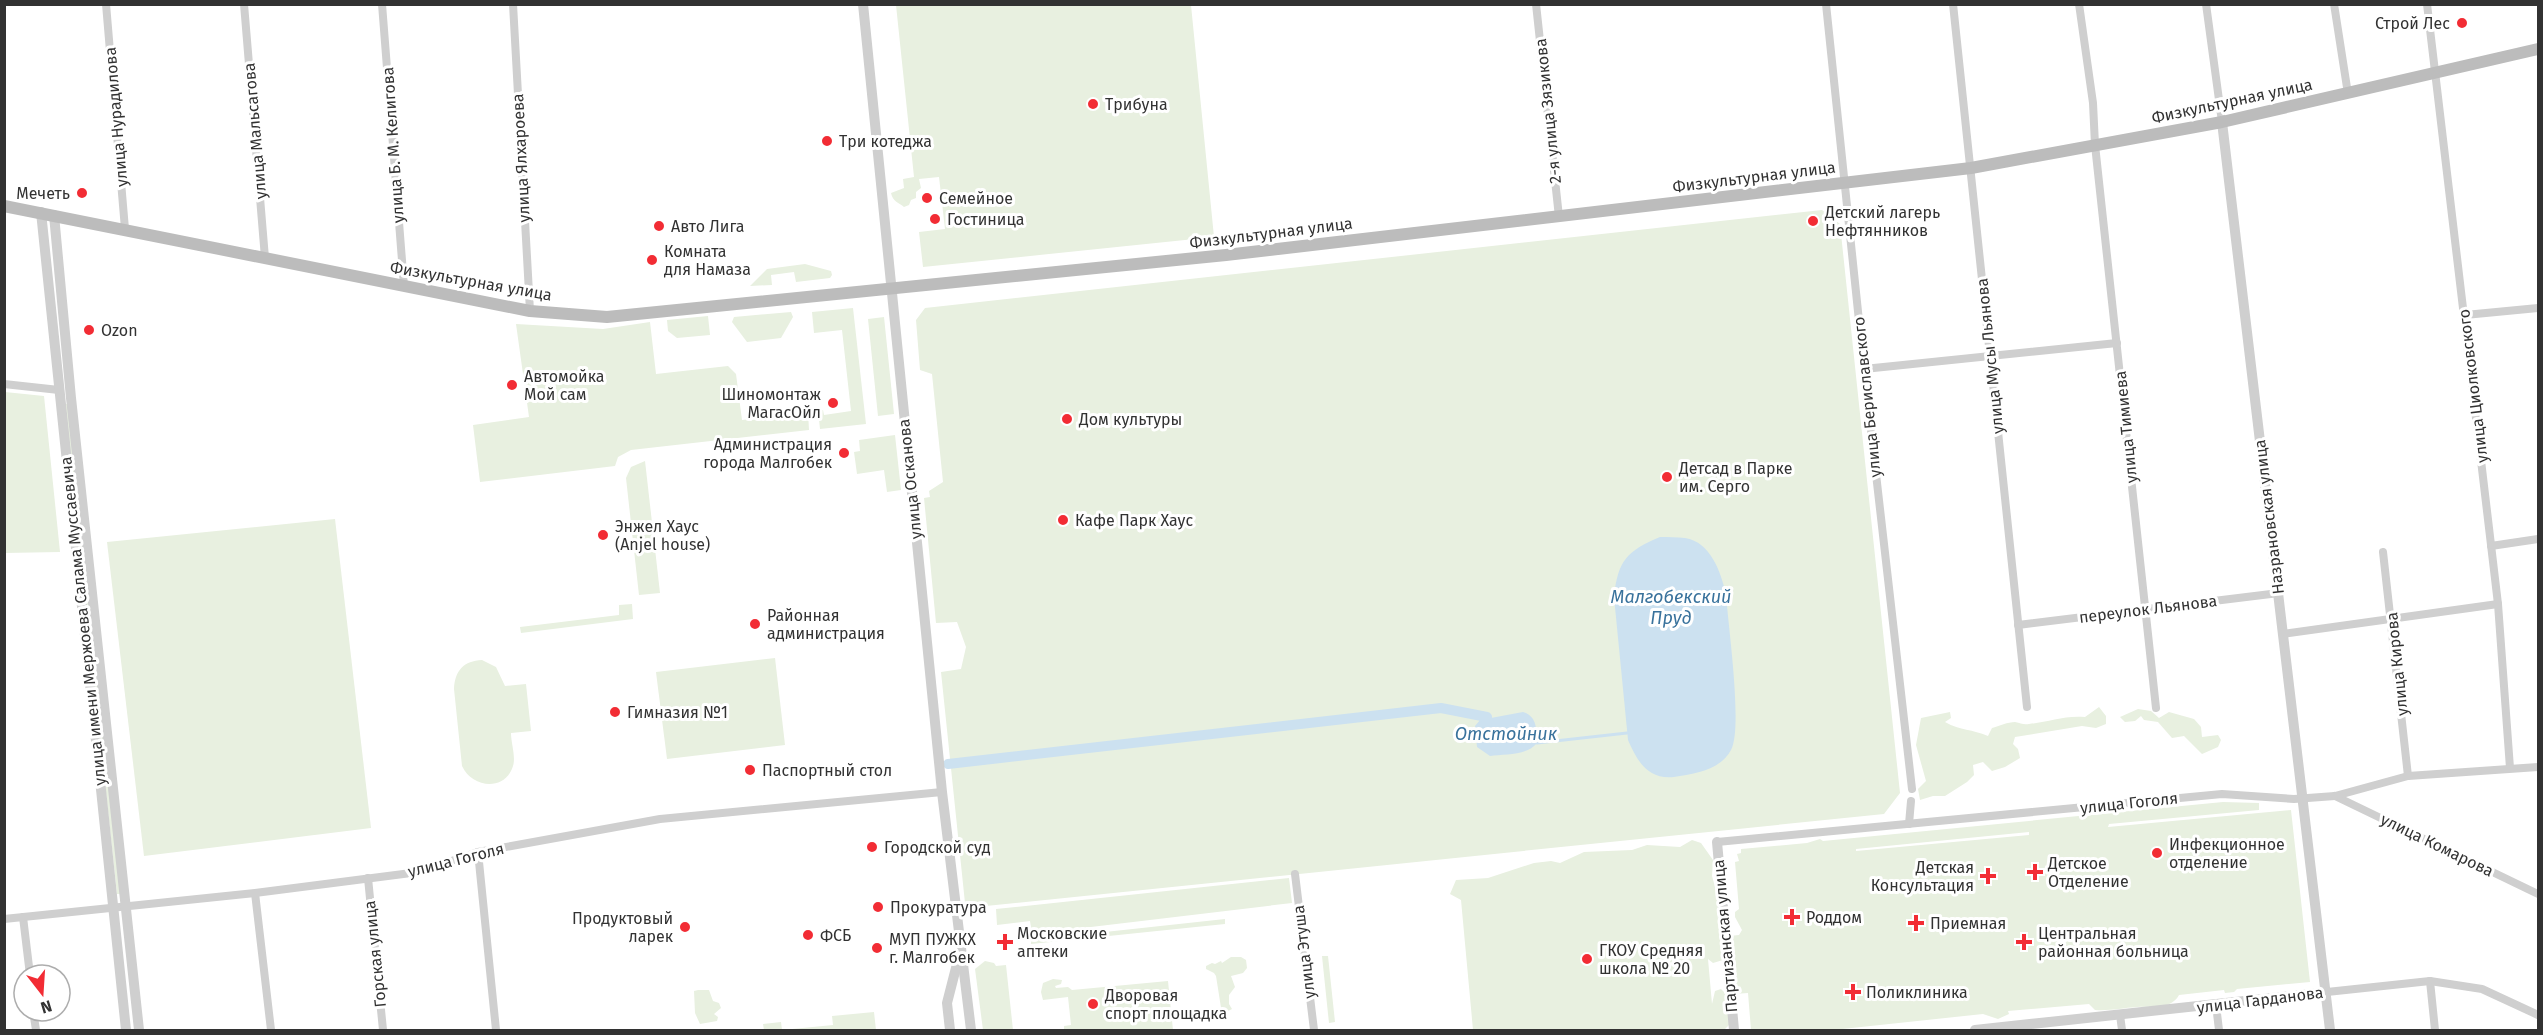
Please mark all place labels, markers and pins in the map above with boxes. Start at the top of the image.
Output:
place label: Строй Лес [2375,14,2450,33]
marker: Строй Лес [2455,16,2469,30]
place label: Трибуна [1105,95,1168,114]
marker: Трибуна [1086,97,1100,111]
place label: Три котеджа [839,132,932,151]
marker: Три котеджа [820,134,834,148]
place label: Мечеть [16,184,70,203]
marker: Мечеть [75,186,89,200]
place label: Семейное [939,189,1013,208]
marker: Семейное [920,191,934,205]
place label: Детский лагерь Нефтянников [1824,203,1940,240]
place label: Гостиница [947,210,1025,229]
marker: Гостиница [928,212,942,226]
marker: Детский лагерь Нефтянников [1806,214,1820,228]
place label: Авто Лига [671,217,744,236]
marker: Авто Лига [652,219,666,233]
place label: Комната для Намаза [664,242,751,279]
marker: Комната для Намаза [645,253,659,267]
place label: Ozon [101,321,138,340]
marker: Ozon [82,323,96,337]
place label: Автомойка Мой сам [524,367,604,404]
marker: Автомойка Мой сам [505,378,519,392]
place label: Шиномонтаж МагасОйл [721,385,821,422]
marker: Шиномонтаж МагасОйл [826,396,840,410]
place label: Дом культуры [1078,410,1182,429]
marker: Дом культуры [1060,412,1074,426]
place label: Администрация города Малгобек [703,435,833,472]
marker: Администрация города Малгобек [837,446,851,460]
place label: Детсад в Парке им. Серго [1678,459,1792,496]
marker: Детсад в Парке им. Серго [1660,470,1674,484]
place label: Кафе Парк Хаус [1075,511,1193,530]
marker: Кафе Парк Хаус [1056,513,1070,527]
place label: Энжел Хаус (Anjel house) [615,517,710,554]
marker: Энжел Хаус (Anjel house) [596,528,610,542]
place label: Районная администрация [767,606,885,643]
marker: Районная администрация [748,617,762,631]
place label: Гимназия №1 [627,703,728,722]
marker: Гимназия №1 [608,705,622,719]
place label: Паспортный стол [762,761,892,780]
marker: Паспортный стол [743,763,757,777]
place label: Инфекционное отделение [2169,835,2285,872]
place label: Городской суд [884,838,991,857]
marker: Городской суд [865,840,879,854]
marker: Инфекционное отделение [2150,846,2164,860]
place label: Детское Отделение [2047,854,2129,891]
place label: Детская Консультация [1871,858,1974,895]
marker: Детское Отделение [2026,863,2044,881]
marker: Детская Консультация [1979,867,1997,885]
place label: Прокуратура [890,898,987,917]
marker: Прокуратура [871,900,885,914]
marker: Роддом [1783,908,1801,926]
place label: Роддом [1806,908,1862,927]
place label: Продуктовый ларек [572,909,674,946]
marker: Приемная [1907,914,1925,932]
place label: Приемная [1930,914,2006,933]
marker: Продуктовый ларек [678,920,692,934]
place label: Московские аптеки [1017,924,1107,961]
place label: Центральная районная больница [2038,924,2189,961]
place label: ФСБ [820,926,851,945]
marker: ФСБ [801,928,815,942]
place label: МУП ПУЖКХ г. Малгобек [889,930,976,967]
marker: Центральная районная больница [2015,933,2033,951]
marker: Московские аптеки [998,935,1012,949]
marker: МУП ПУЖКХ г. Малгобек [870,941,884,955]
place label: ГКОУ Средняя школа № 20 [1599,941,1703,978]
marker: ГКОУ Средняя школа № 20 [1580,952,1594,966]
marker: Поликлиника [1844,983,1862,1001]
place label: Поликлиника [1866,983,1968,1002]
place label: Дворовая спорт площадка [1104,986,1227,1023]
marker: Дворовая спорт площадка [1086,997,1100,1011]

